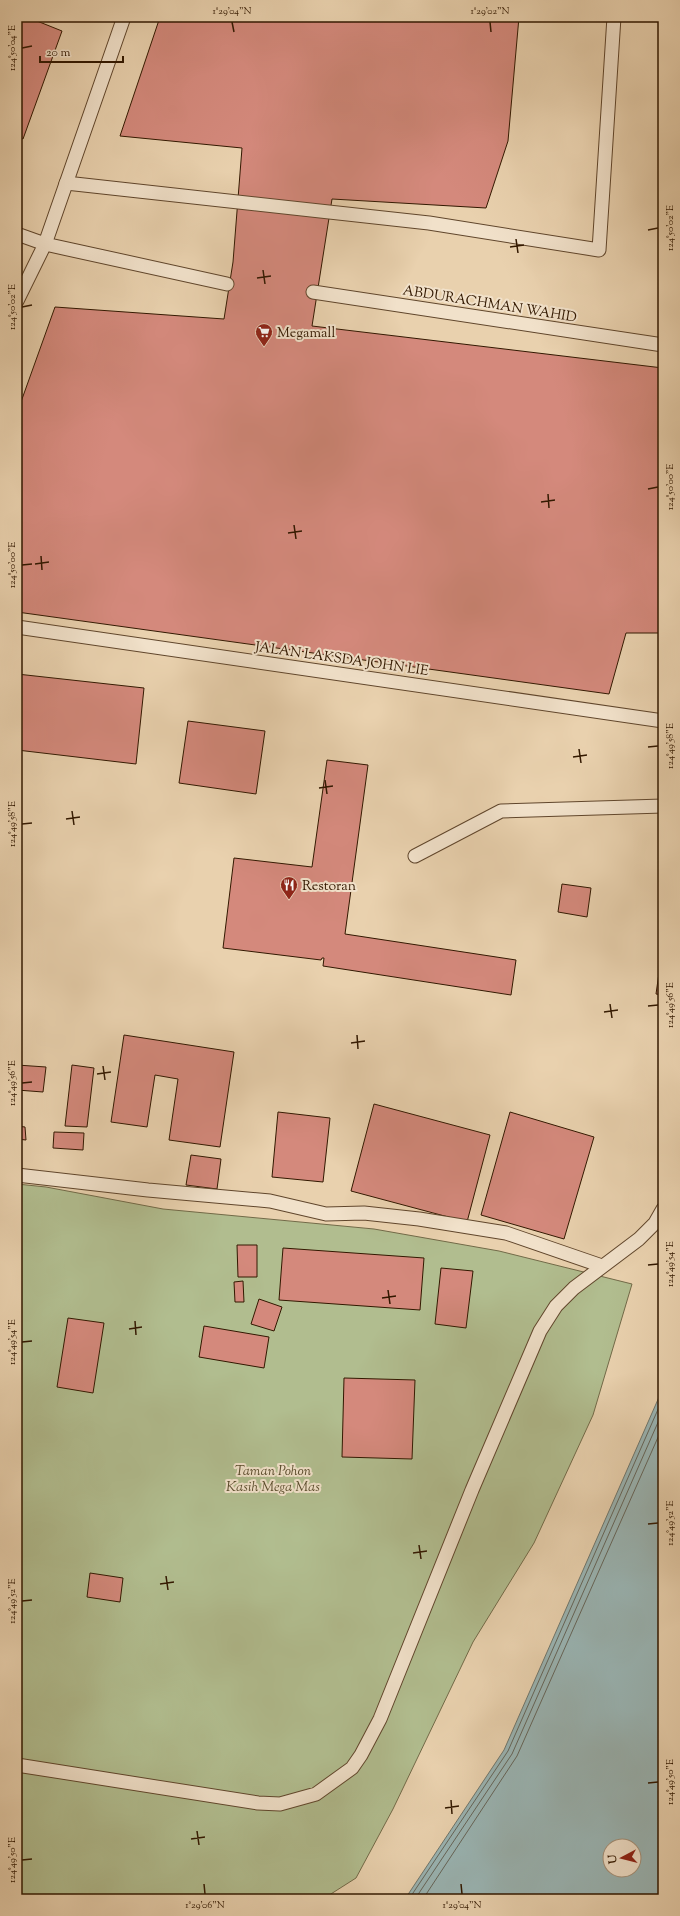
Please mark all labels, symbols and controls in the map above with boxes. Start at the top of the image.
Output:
text: 1°29'04"N [212,4,252,19]
text: 1°29'02"N [470,4,510,19]
text: 124°50'04"E [5,25,20,71]
scale bar [40,38,123,64]
text: 20 m [46,44,71,62]
text: 124°50'02"E [663,205,678,251]
street label: ABDURACHMAN WAHID [401,281,578,329]
text: 124°50'02"E [5,284,20,330]
supermarket icon: Megamall [254,322,274,347]
place label: Megamall [277,324,335,344]
text: 124°50'00"E [663,464,678,510]
text: 124°50'00"E [5,542,20,588]
street label: JALAN LAKSDA JOHN LIE [253,638,430,682]
text: 124°49'58"E [663,723,678,769]
text: 124°49'58"E [5,801,20,847]
restaurant icon: Restoran [279,875,299,900]
place label: Restoran [302,877,356,897]
text: 124°49'56"E [663,982,678,1028]
text: 124°49'56"E [5,1060,20,1106]
text: 124°49'54"E [663,1241,678,1287]
text: 124°49'54"E [5,1319,20,1365]
park label: Taman Pohon Kasih Mega Mas [226,1462,320,1498]
text: 124°49'52"E [663,1500,678,1546]
text: 124°49'52"E [5,1578,20,1624]
text: 124°49'50"E [663,1759,678,1805]
text: 124°49'50"E [5,1837,20,1883]
north arrow [602,1838,642,1878]
text: U [605,1854,622,1866]
text: 1°29'06"N [185,1898,225,1913]
text: 1°29'04"N [442,1898,482,1913]

